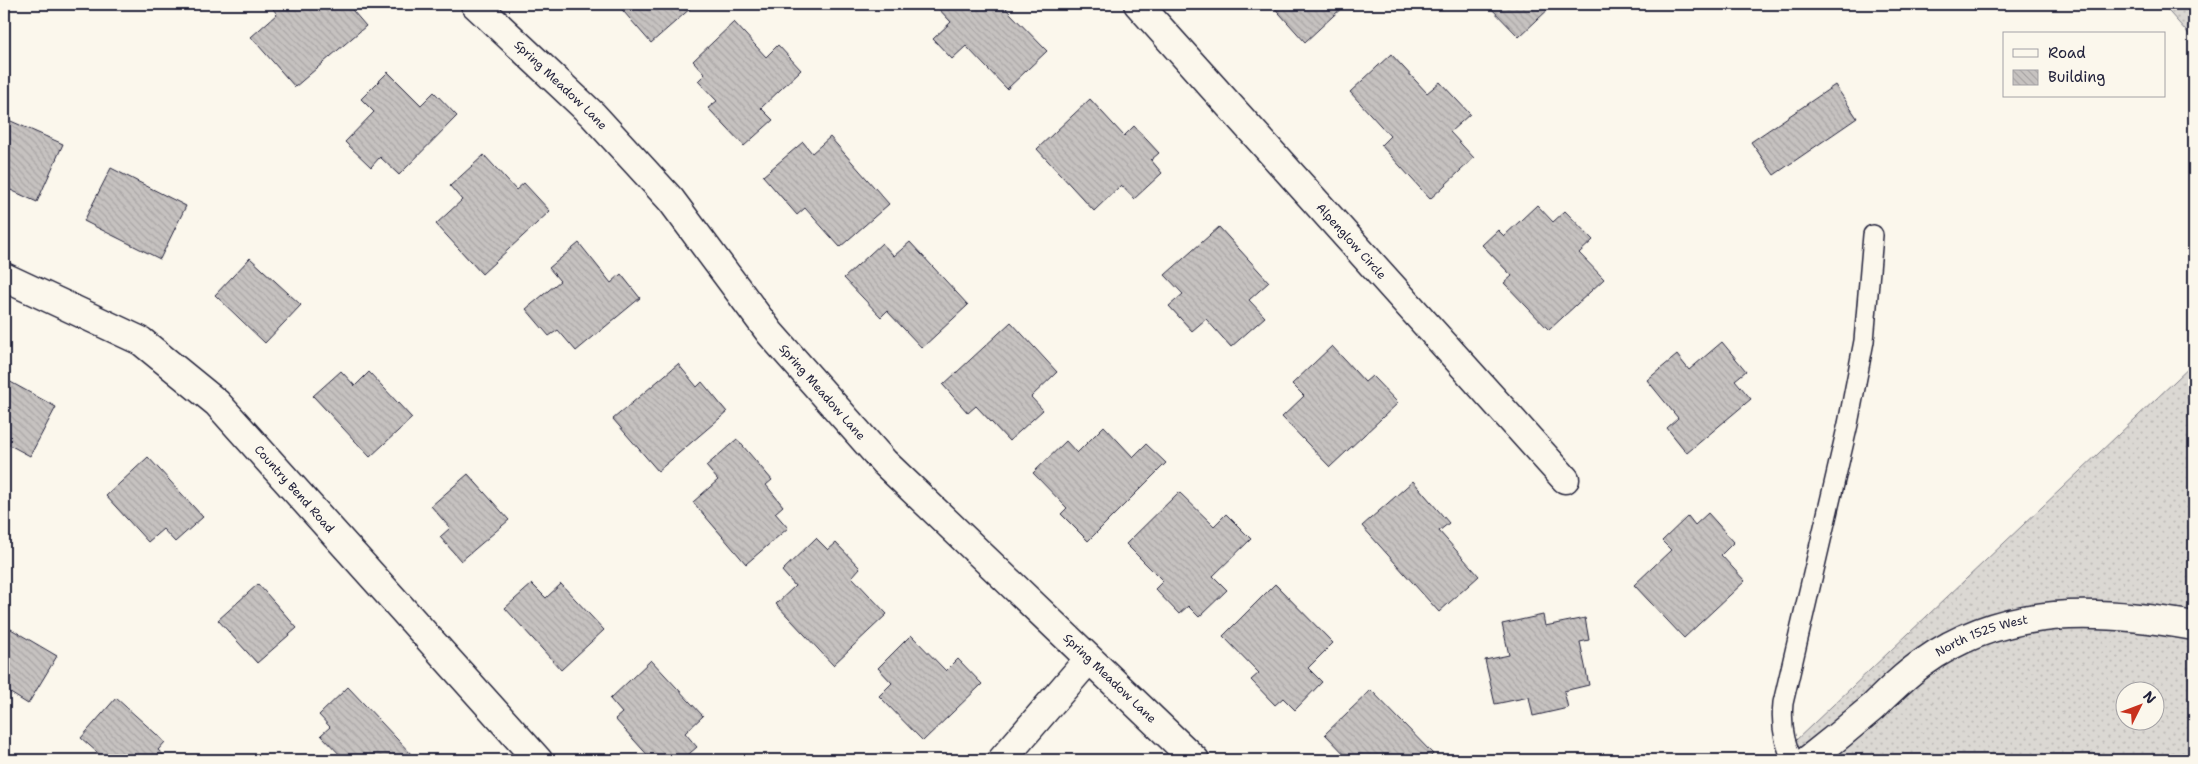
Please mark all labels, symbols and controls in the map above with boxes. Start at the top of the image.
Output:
legend [2003,32,2166,98]
street label: Spring Meadow Lane [511,37,611,133]
text: Road [2048,43,2086,63]
text: Building [2048,67,2105,87]
street label: Alpenglow Circle [1313,200,1390,283]
street label: Spring Meadow Lane [776,341,869,444]
street label: Country Bend Road [251,442,338,537]
street label: North 1525 West [1932,611,2029,660]
street label: Spring Meadow Lane [1060,630,1160,727]
north arrow [2116,682,2166,732]
text: N [2139,687,2160,707]

